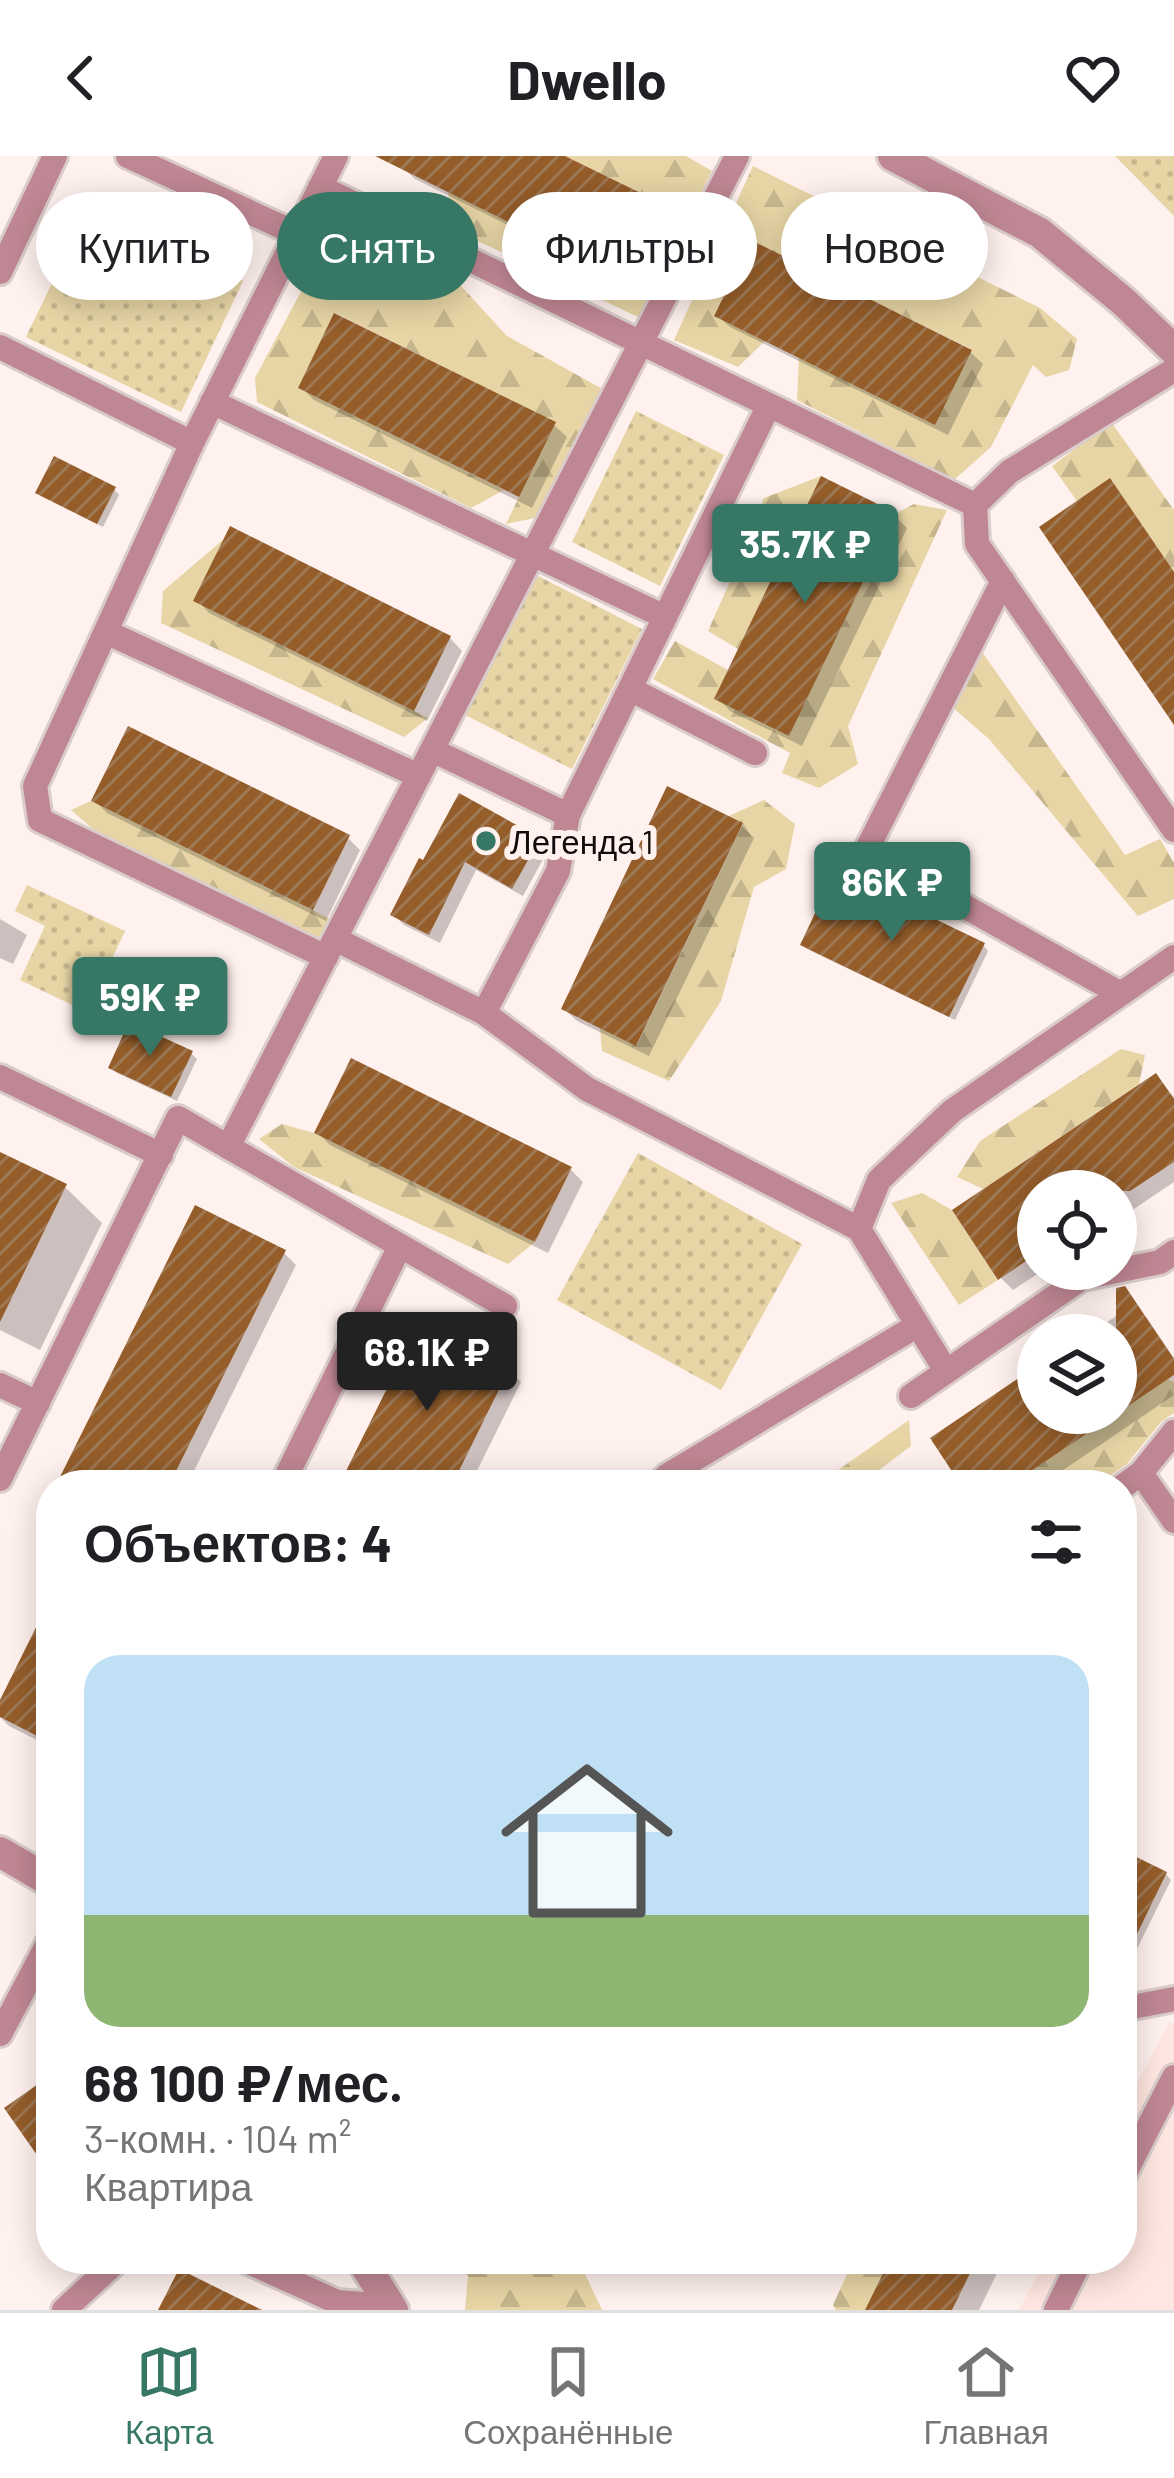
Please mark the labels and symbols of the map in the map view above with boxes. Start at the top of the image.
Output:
pin: 35.7K ₽ [694,504,916,606]
place label: Легенда 1 [510,821,654,861]
marker: Легенда 1 [473,828,499,854]
pin: 86K ₽ [808,842,976,944]
pin: 59K ₽ [66,957,234,1059]
pin: 68.1K ₽ [316,1312,538,1414]

